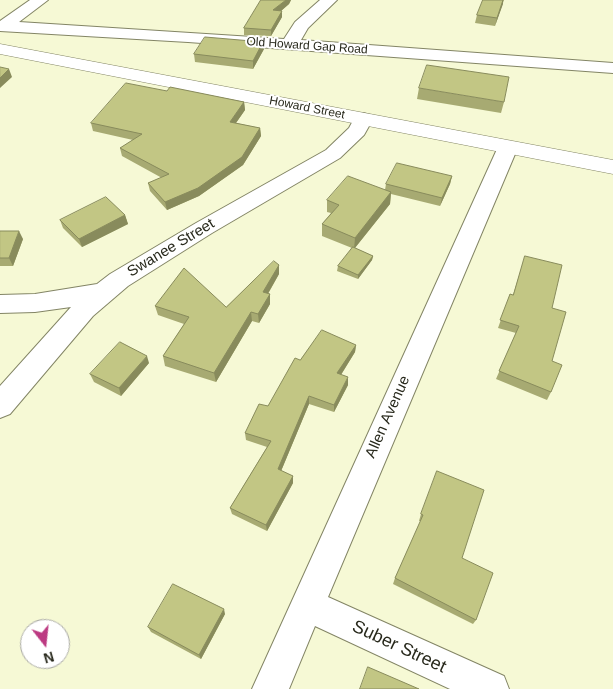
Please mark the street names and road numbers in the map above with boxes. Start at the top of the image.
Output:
street label: Old Howard Gap Road [246,35,368,57]
street label: Howard Street [268,94,346,122]
street label: Swanee Street [124,215,218,281]
street label: Allen Avenue [362,373,414,461]
street label: Suber Street [349,616,449,678]

